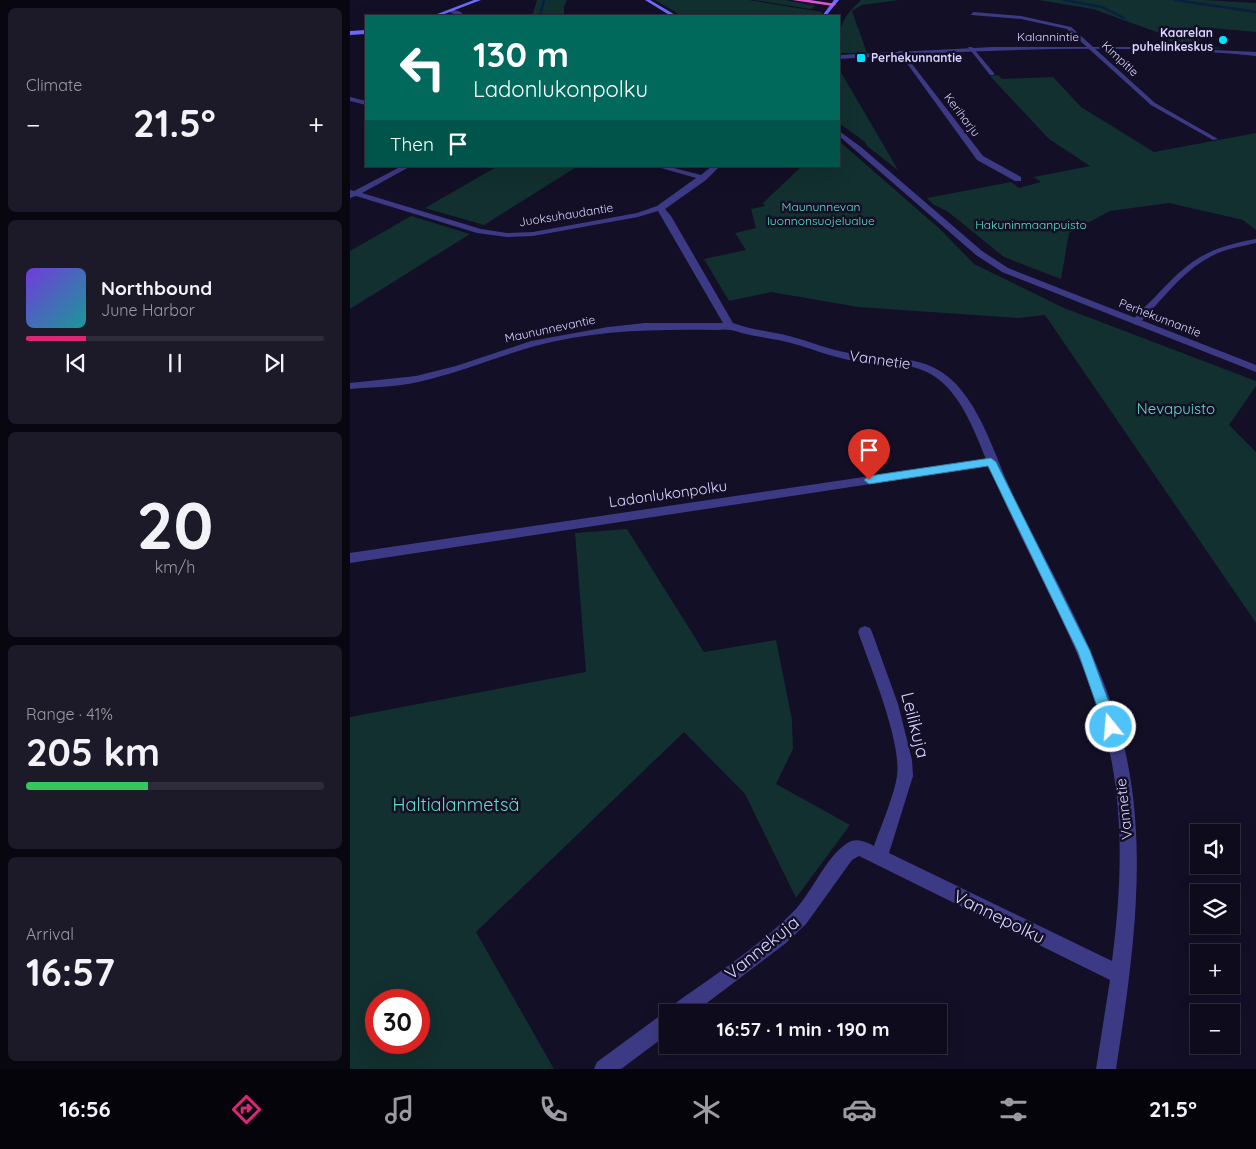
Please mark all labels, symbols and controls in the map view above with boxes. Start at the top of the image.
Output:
place label: Kaarelan puhelinkeskus [1132,25,1213,54]
street label: Kalannintie [1017,29,1079,44]
text: 130 m [473,32,569,76]
marker: Kaarelan puhelinkeskus [1217,34,1229,46]
icon: left [390,35,455,100]
street label: Kimpitie [1099,38,1142,80]
place label: Perhekunnantie [871,50,962,65]
marker: Perhekunnantie [855,52,867,64]
text: Climate [26,75,82,95]
text: Ladonlukonpolku [473,75,648,103]
street label: Keriharju [941,90,984,139]
text: 21.5° [133,99,216,147]
text: − [26,107,41,142]
text: + [308,107,324,142]
icon: arrive [444,130,472,158]
text: Then [390,132,434,156]
park label: Maununnevan luonnonsuojelualue [767,199,875,228]
street label: Juoksuhaudantie [518,200,614,229]
park label: Hakuninmaanpuisto [975,217,1087,232]
text: Northbound [101,276,212,300]
street label: Perhekunnantie [1117,295,1204,340]
text: June Harbor [101,300,195,320]
street label: Maununnevantie [503,312,597,345]
street label: Vannetie [848,346,912,373]
icon: previous [62,349,90,377]
icon: pause [161,349,189,377]
icon: next [260,349,288,377]
park label: Nevapuisto [1137,399,1215,418]
pin [848,429,890,480]
icon: arrive [855,436,883,464]
street label: Ladonlukonpolku [608,476,728,511]
text: 20 [137,484,213,565]
text: km/h [155,557,195,577]
street label: Leilikuja [896,690,935,760]
position arrow [1084,700,1136,752]
text: Range · 41% [26,704,113,724]
text: 205 km [26,728,160,776]
street label: Vannetie [1111,777,1136,841]
park label: Haltialanmetsä [393,793,519,816]
map controls [1190,824,1240,1054]
button: sound [1190,824,1240,874]
street label: Vannepolku [950,884,1049,949]
button: layers [1190,884,1240,934]
street label: Vannekuja [720,911,804,985]
text: Arrival [26,924,74,944]
button: + [1190,944,1240,994]
text: 16:57 [26,948,115,996]
speed limit sign: 30 [365,989,430,1054]
button: − [1190,1004,1240,1054]
text: 16:57 · 1 min · 190 m [717,1017,889,1041]
icon: directions [229,1092,264,1127]
icon: music [382,1092,417,1127]
icon: phone [536,1092,571,1127]
icon: climate [689,1092,724,1127]
icon: car [842,1092,877,1127]
icon: filters [996,1092,1031,1127]
text: 16:56 [59,1095,111,1123]
text: 21.5° [1149,1095,1197,1123]

